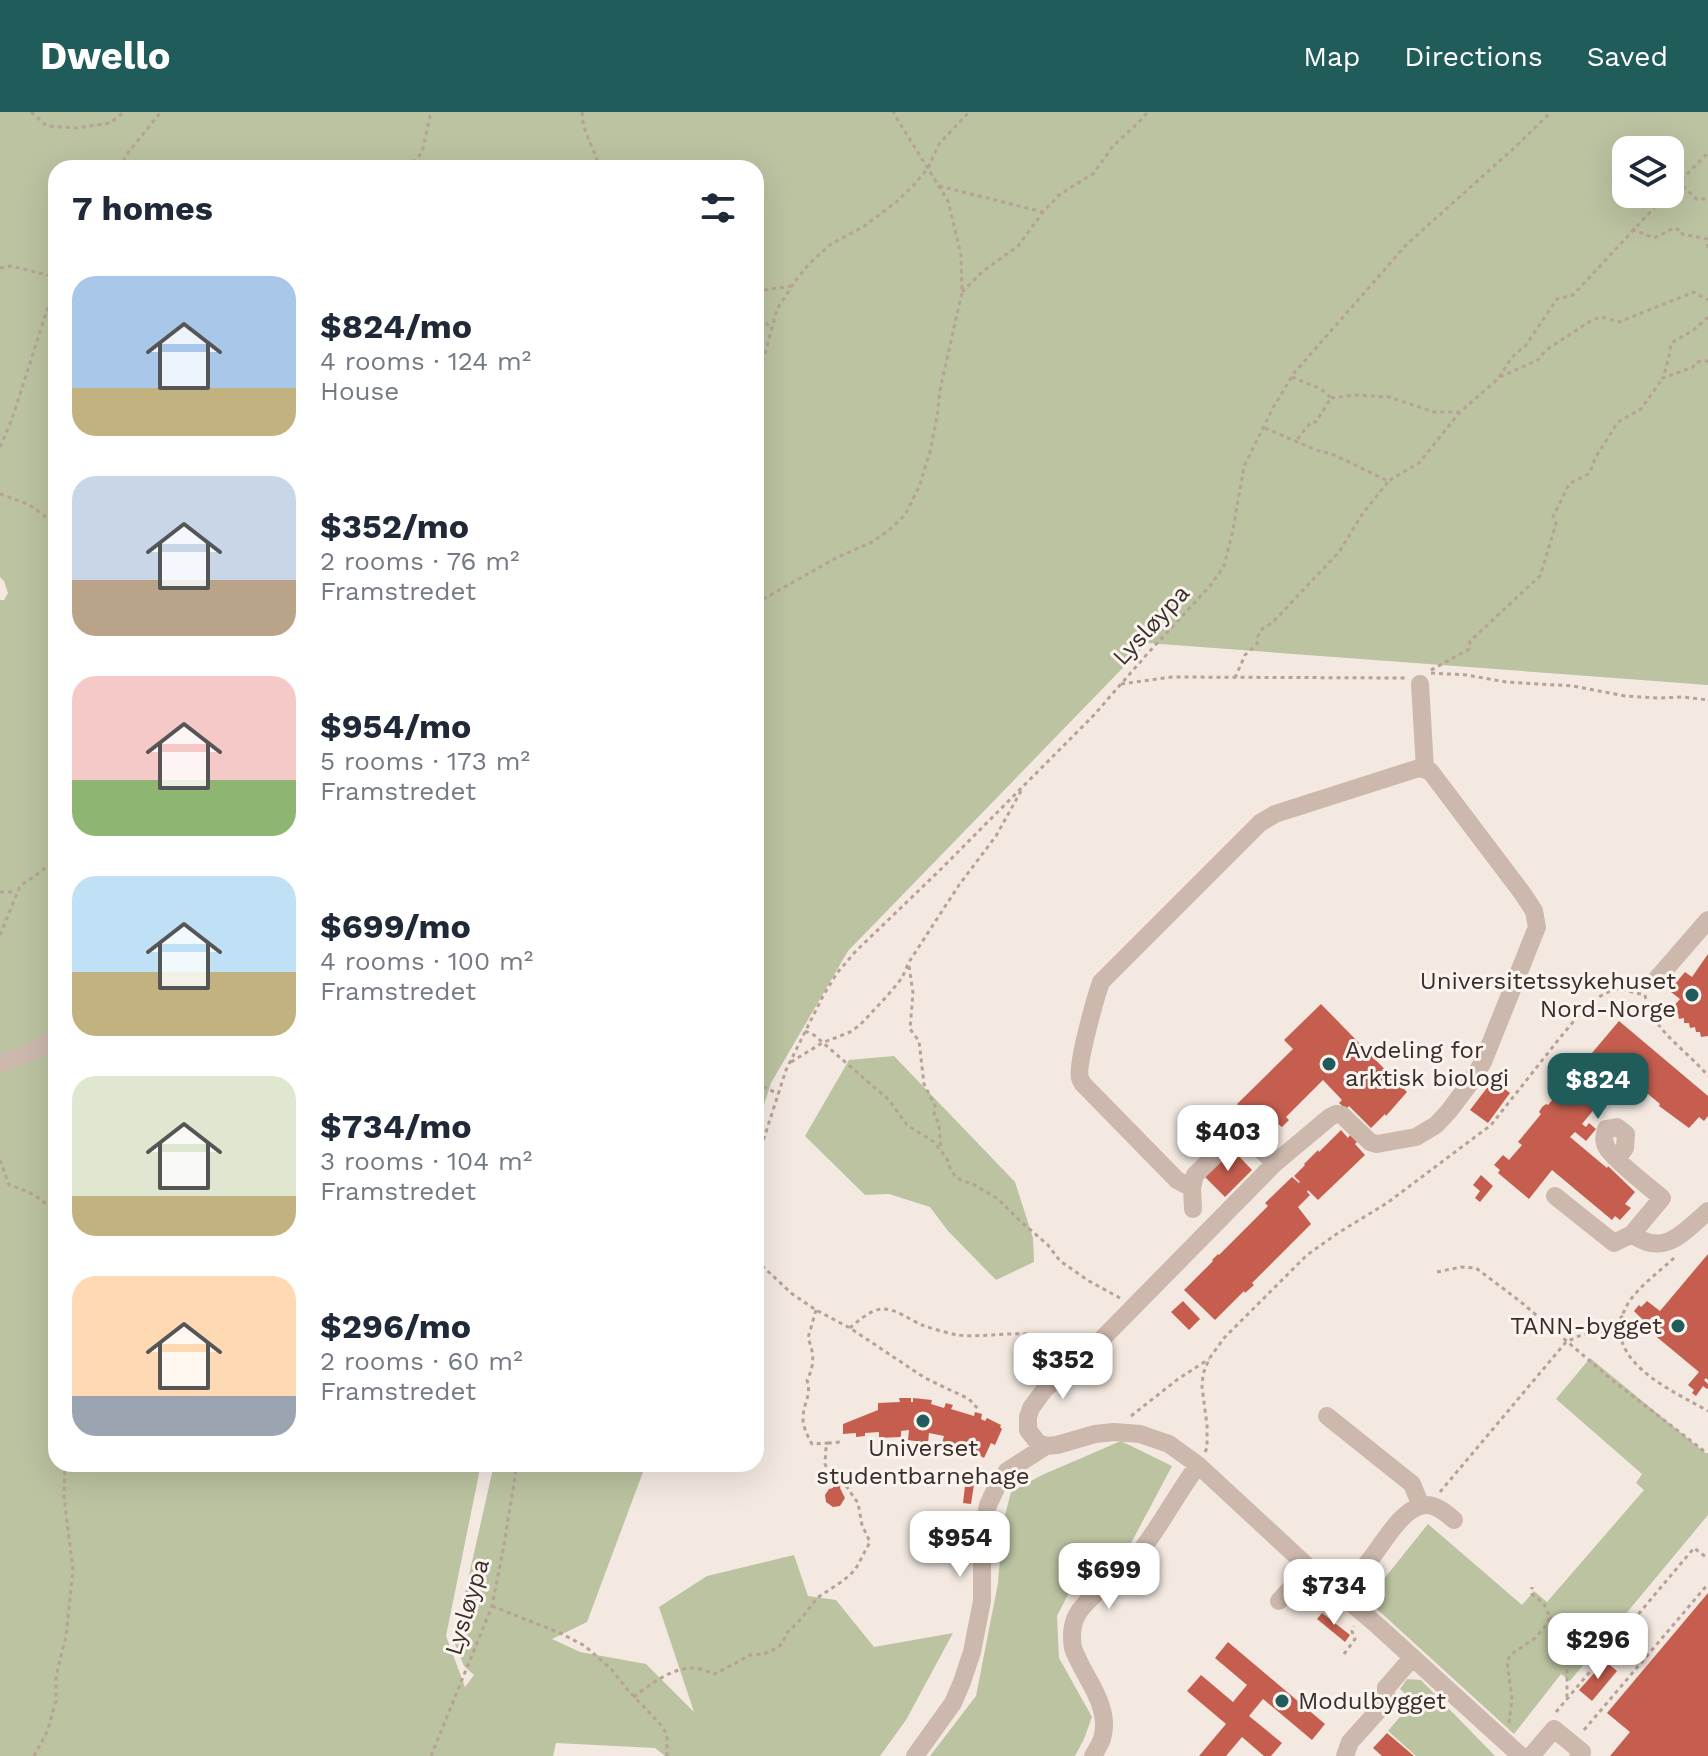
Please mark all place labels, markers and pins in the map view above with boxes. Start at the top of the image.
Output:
place label: Universitetssykehuset Nord-Norge [1420,967,1676,1023]
marker: Universitetssykehuset Nord-Norge [1683,986,1701,1004]
place label: Avdeling for arktisk biologi [1345,1036,1509,1092]
pin: $824 [1551,1053,1645,1121]
marker: Avdeling for arktisk biologi [1320,1055,1338,1073]
pin: $403 [1181,1105,1275,1173]
place label: TANN-bygget [1510,1312,1662,1340]
marker: TANN-bygget [1669,1317,1687,1335]
pin: $352 [1016,1333,1110,1401]
marker: Universet studentbarnehage [914,1412,932,1430]
place label: Universet studentbarnehage [816,1434,1030,1490]
pin: $954 [913,1511,1007,1579]
pin: $699 [1062,1543,1156,1611]
pin: $734 [1287,1559,1381,1627]
pin: $296 [1551,1613,1645,1681]
place label: Modulbygget [1298,1687,1446,1715]
marker: Modulbygget [1273,1692,1291,1710]

